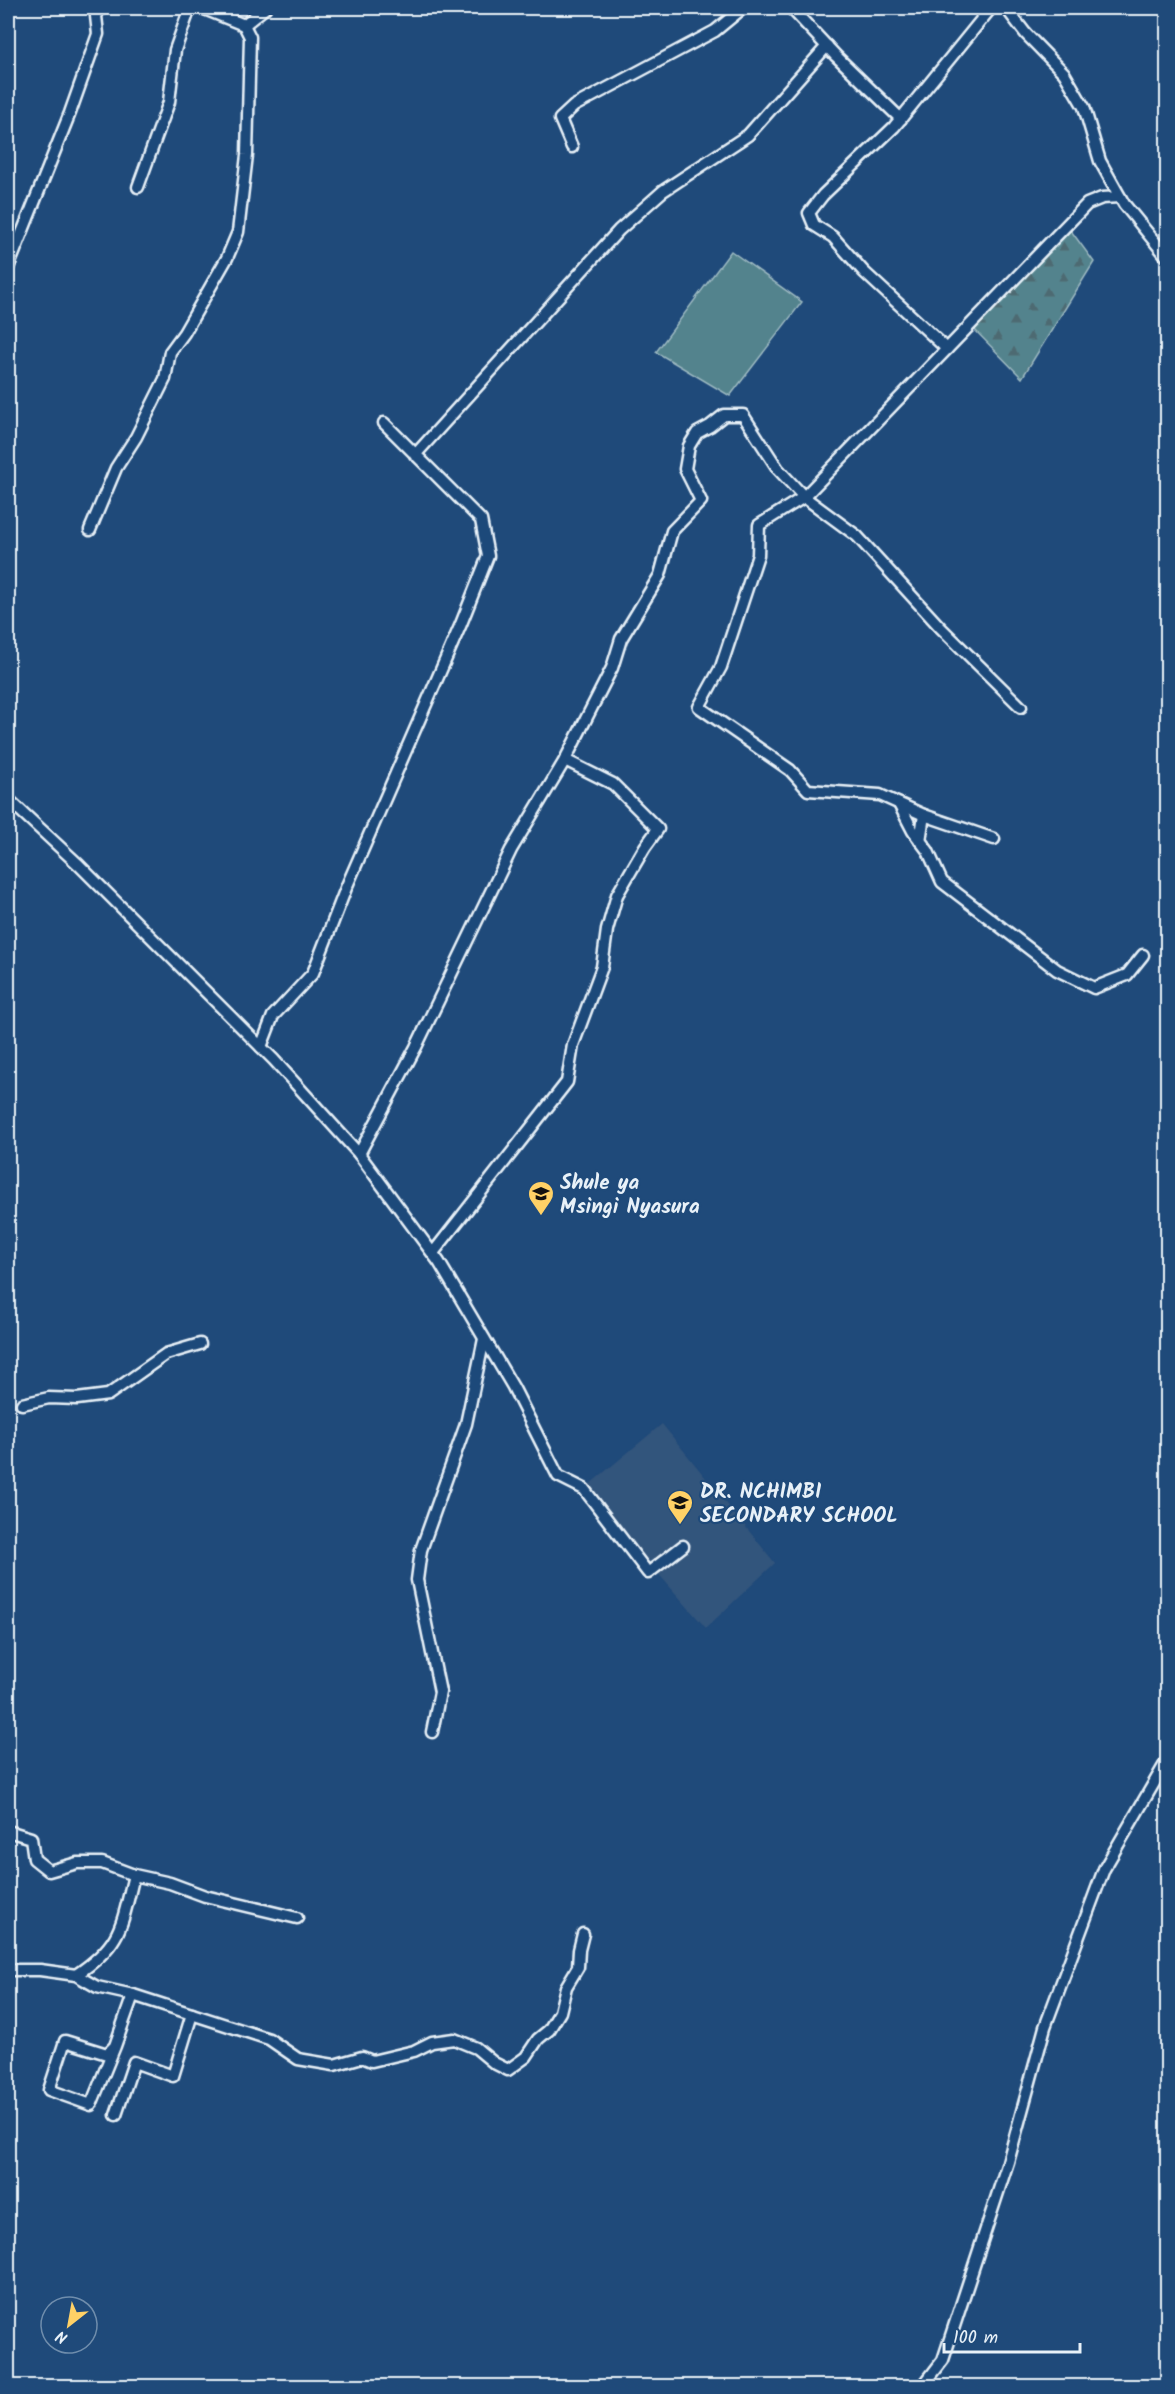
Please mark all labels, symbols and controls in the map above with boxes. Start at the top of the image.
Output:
place label: Shule ya Msingi Nyasura [560,1167,700,1224]
school or university icon: Shule ya Msingi Nyasura [526,1179,556,1217]
place label: DR. NCHIMBI SECONDARY SCHOOL [700,1476,898,1533]
school or university icon: DR. NCHIMBI SECONDARY SCHOOL [665,1488,695,1526]
north arrow [39,2295,99,2355]
scale bar [944,2316,1080,2354]
text: N [51,2323,73,2350]
text: 100 m [953,2324,998,2353]

